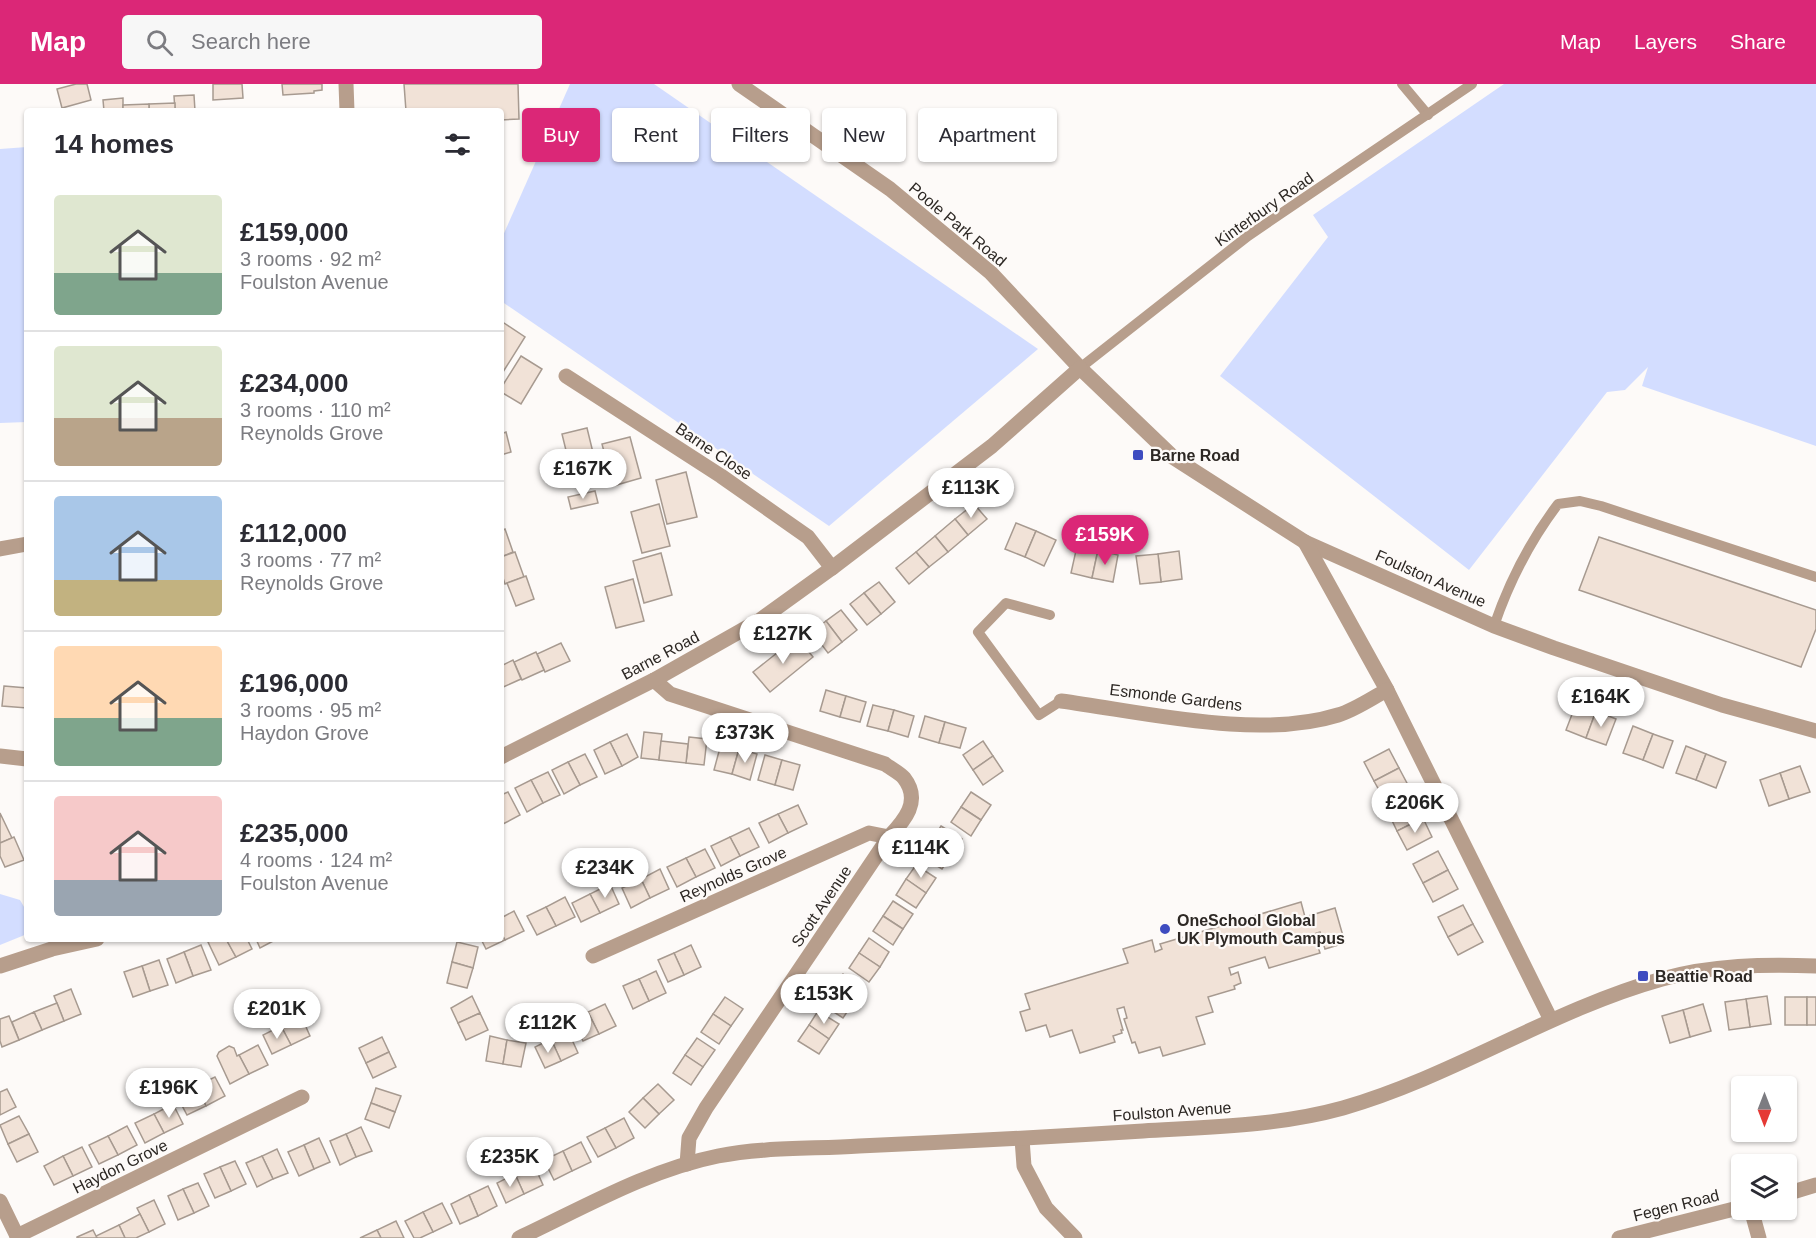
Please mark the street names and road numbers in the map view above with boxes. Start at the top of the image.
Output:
street label: Kinterbury Road [1212,169,1317,250]
street label: Poole Park Road [906,179,1009,270]
street label: Barne Close [672,420,755,483]
street label: Foulston Avenue [1373,547,1489,610]
street label: Barne Road [619,628,702,683]
street label: Esmonde Gardens [1109,681,1243,714]
street label: Reynolds Grove [677,843,789,906]
street label: Scott Avenue [788,862,855,950]
street label: Foulston Avenue [1112,1099,1232,1124]
street label: Haydon Grove [70,1136,170,1197]
street label: Fegen Road [1631,1187,1721,1224]

